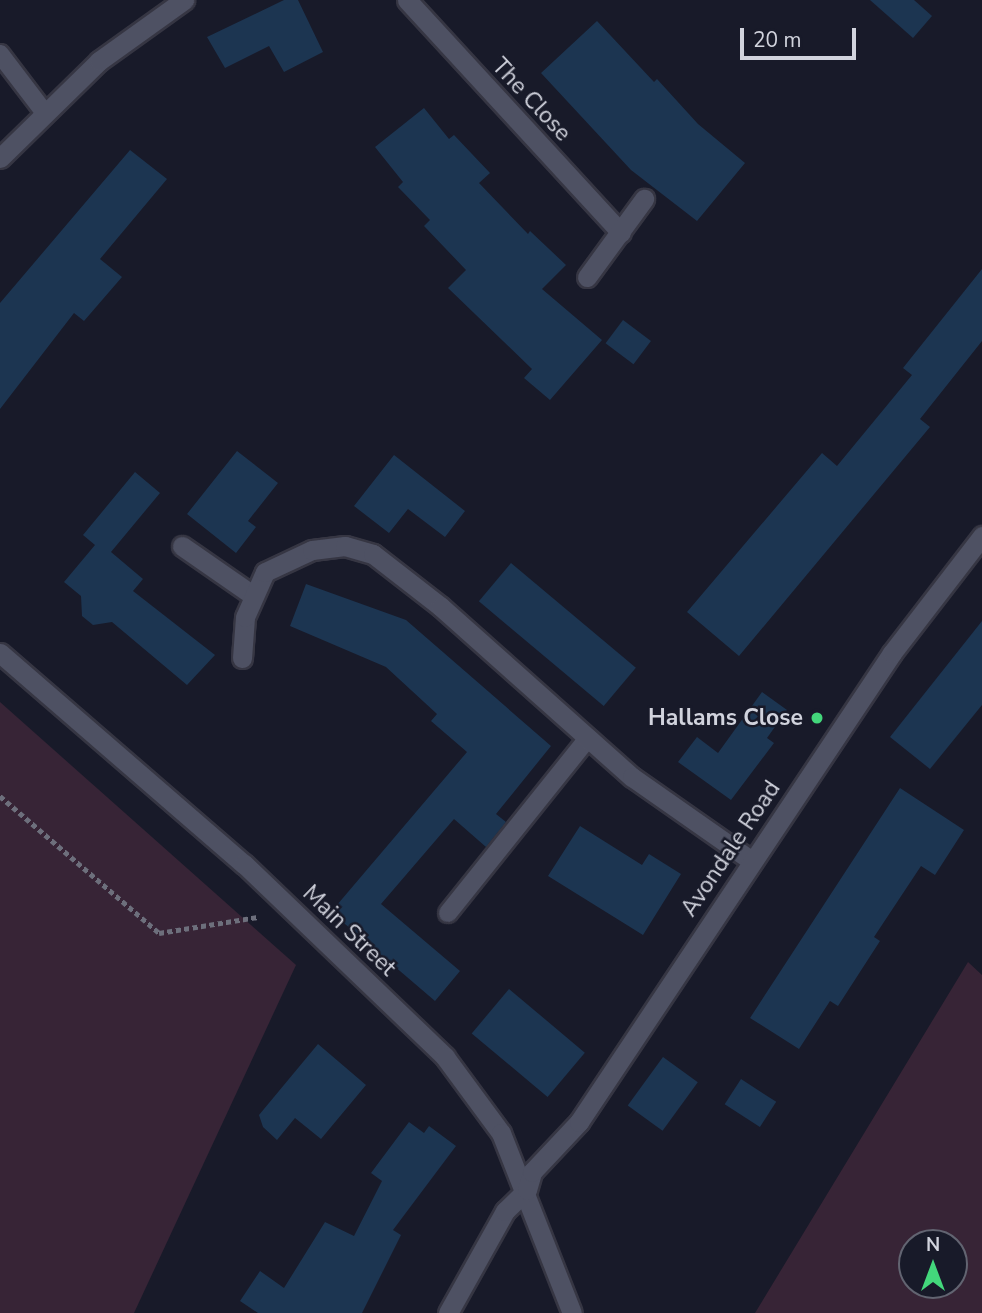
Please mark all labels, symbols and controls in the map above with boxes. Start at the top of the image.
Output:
scale bar [744,14,860,58]
text: 20 m [753,26,802,54]
street label: The Close [486,53,576,147]
place label: Hallams Close [648,704,803,732]
marker: Hallams Close [809,710,825,726]
street label: Avondale Road [675,776,787,922]
street label: Main Street [297,880,401,982]
north arrow [898,1229,968,1299]
text: N [926,1232,940,1258]

